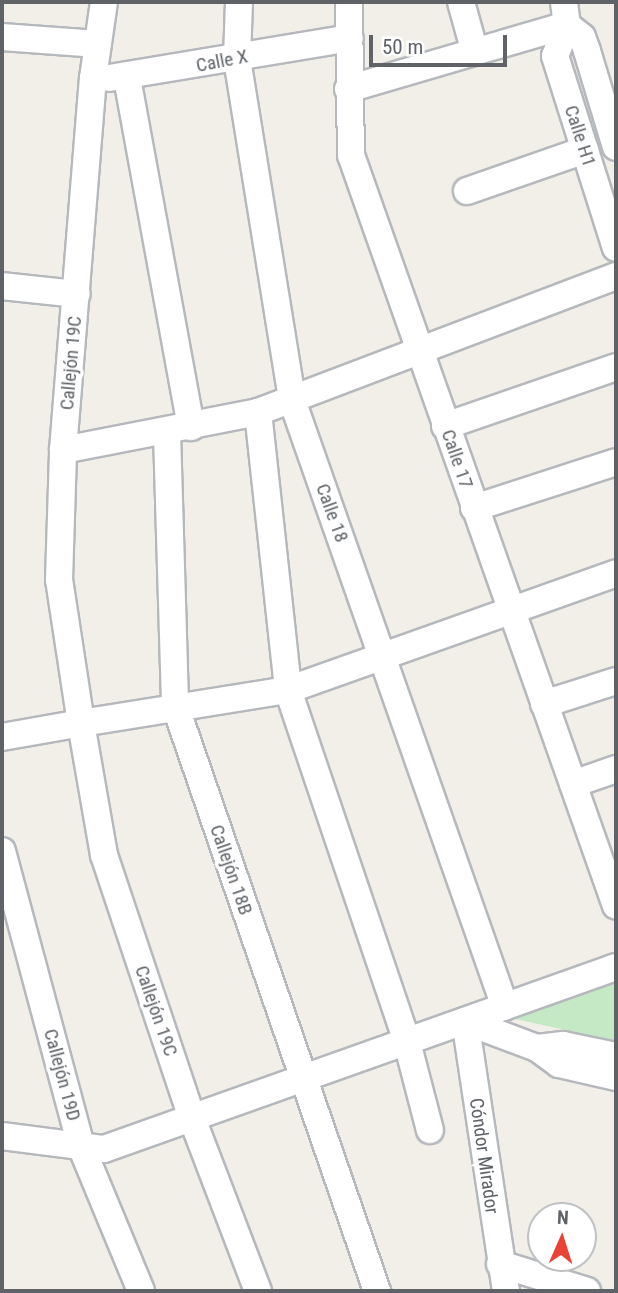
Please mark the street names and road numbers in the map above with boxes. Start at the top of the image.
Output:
street label: Calle X [194,45,250,77]
street label: Calle H1 [559,103,601,169]
street label: Callejón 19C [56,315,86,411]
street label: Calle 17 [436,427,478,491]
street label: Calle 18 [311,481,353,545]
street label: Callejón 18B [205,822,257,918]
street label: Callejón 19C [130,963,182,1059]
street label: Callejón 19D [39,1026,85,1124]
street label: Cóndor Mirador [465,1097,503,1215]

